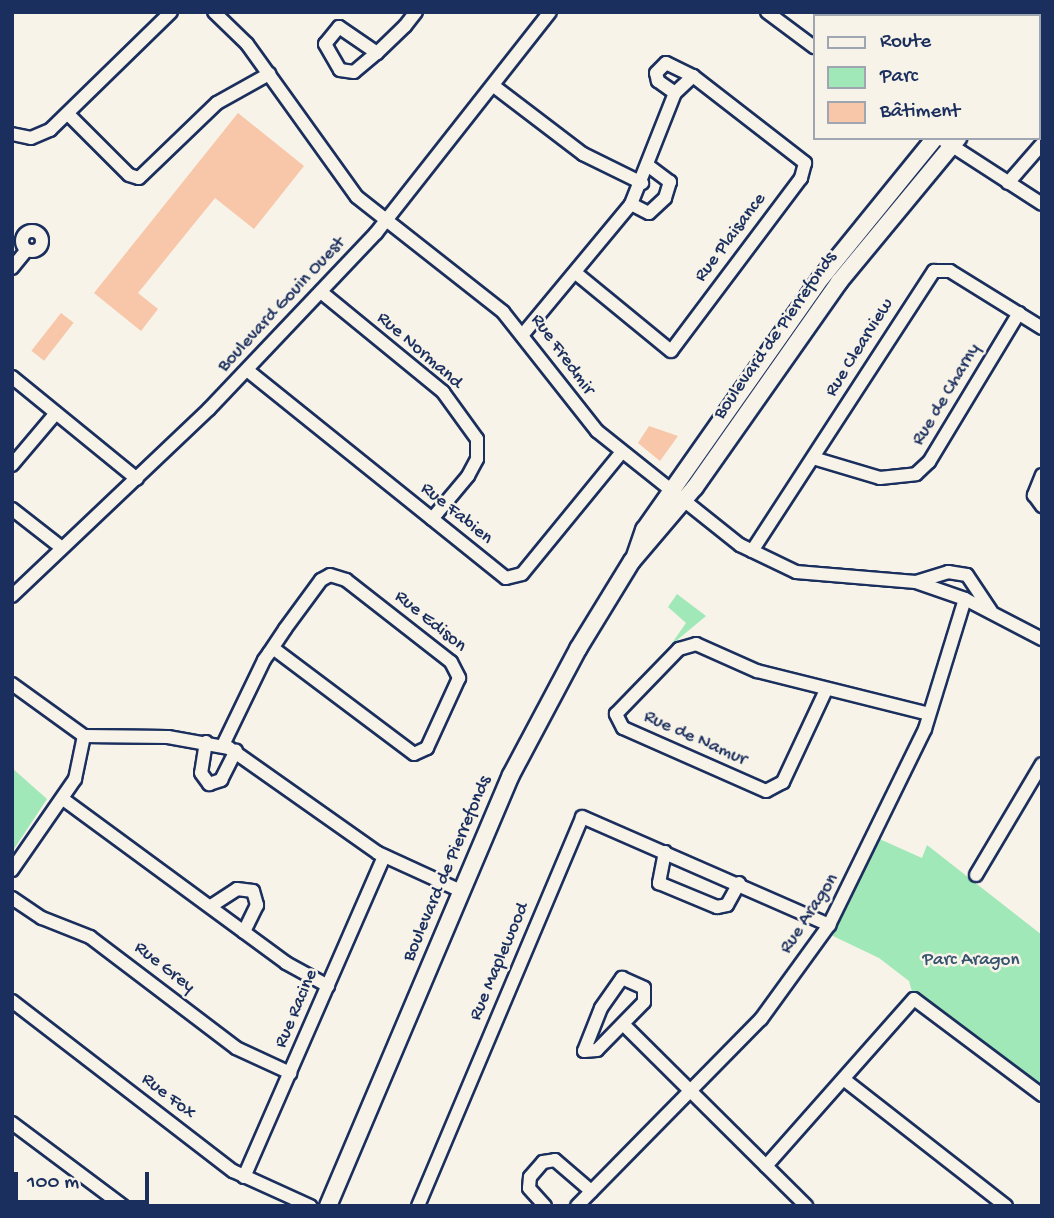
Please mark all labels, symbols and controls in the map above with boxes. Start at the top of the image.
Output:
legend [813,14,1040,140]
text: Route [880,30,931,55]
text: Parc [880,65,918,90]
text: Bâtiment [880,100,960,125]
street label: Rue Plaisance [690,189,772,287]
street label: Boulevard Gouin Ouest [213,232,351,378]
street label: Boulevard de Pierrefonds [709,248,843,424]
street label: Rue Clearview [821,295,899,401]
street label: Rue Normand [371,308,467,394]
street label: Rue Fredmir [525,310,599,400]
street label: Rue de Charny [908,340,986,450]
street label: Rue Fabien [415,478,497,550]
street label: Rue Edison [389,586,471,658]
street label: Rue de Namur [640,706,750,772]
street label: Boulevard de Pierrefonds [398,773,498,965]
street label: Rue Aragon [776,869,844,959]
street label: Rue Maplewood [465,900,535,1024]
street label: Rue Grey [129,937,199,999]
park label: Parc Aragon [923,950,1019,972]
street label: Rue Racine [270,966,324,1052]
street label: Rue Fox [136,1069,200,1125]
scale bar [18,1158,152,1202]
text: 100 m [27,1171,79,1196]

